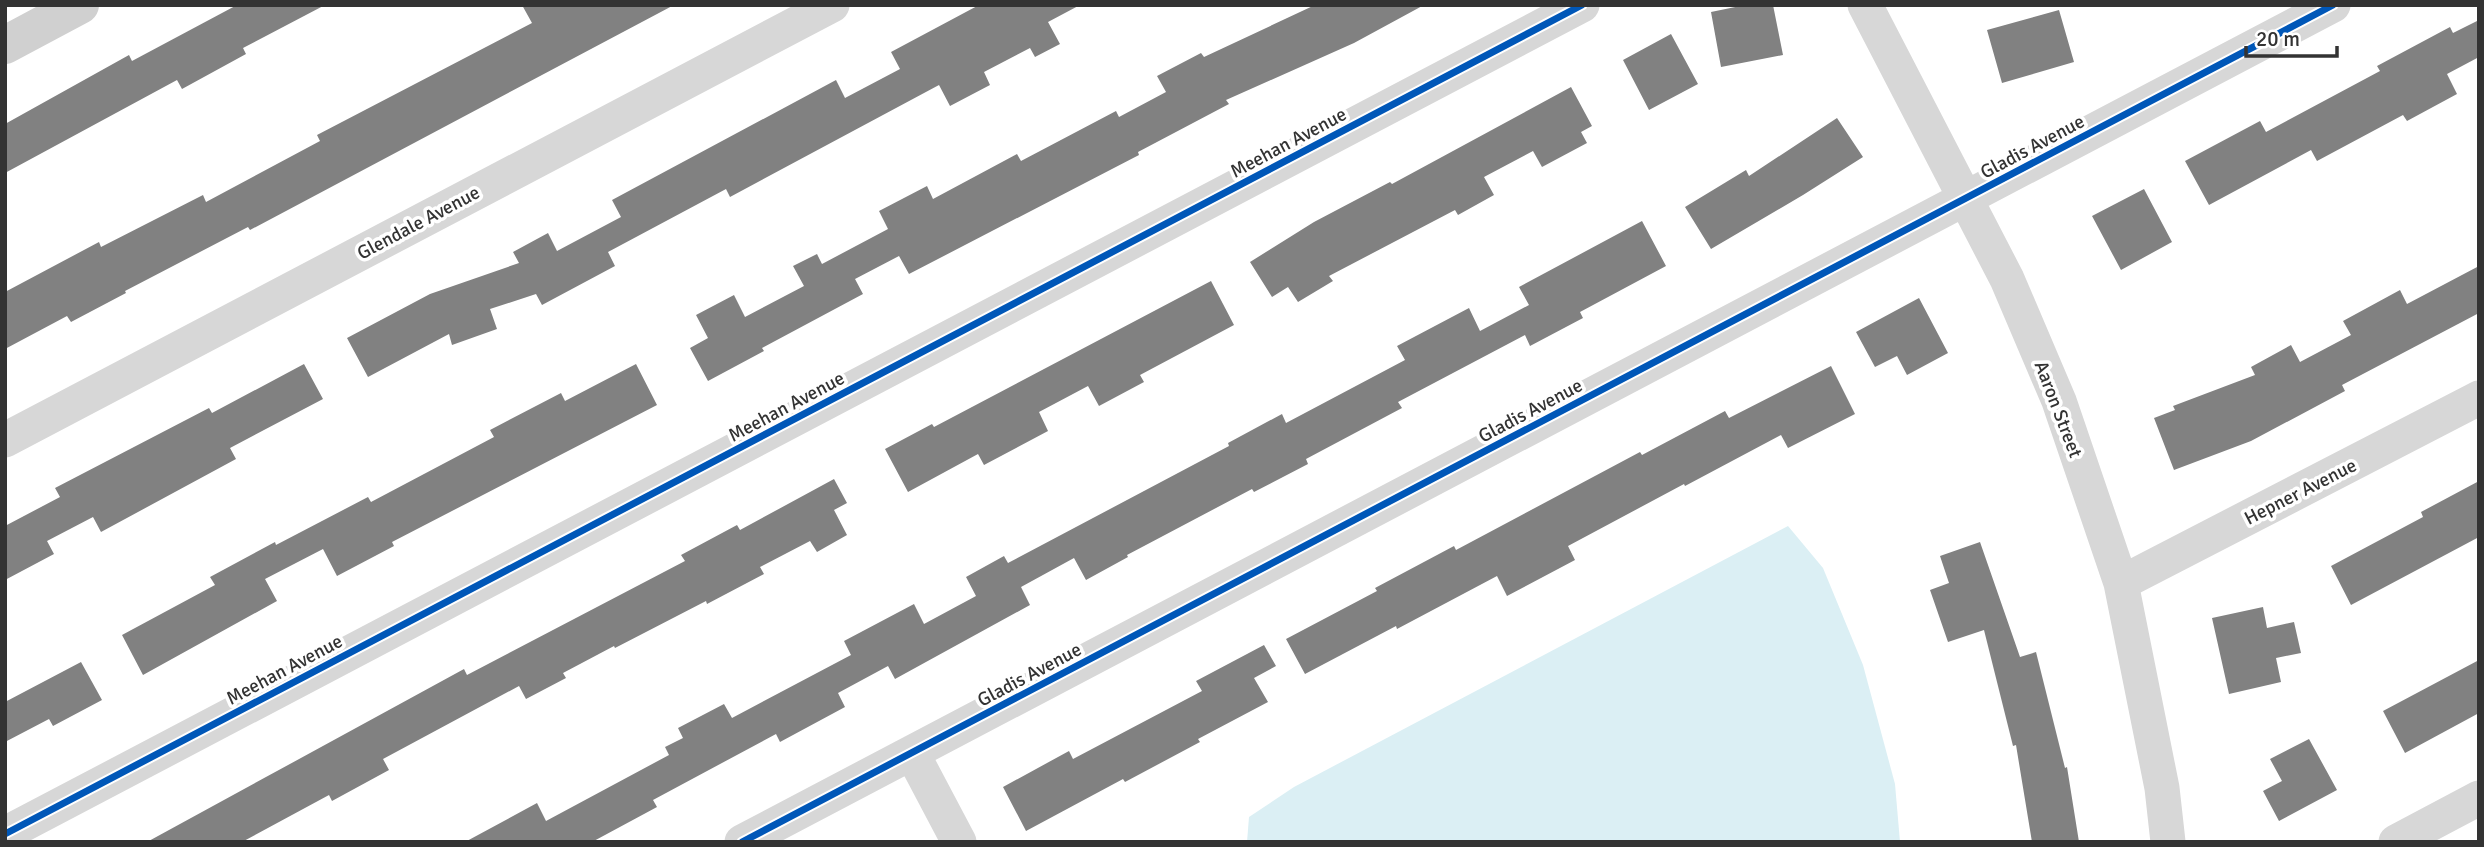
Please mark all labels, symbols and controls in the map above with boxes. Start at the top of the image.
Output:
scale bar [2246,14,2337,58]
text: 20 m [2256,26,2300,52]
street label: Meehan Avenue [1226,102,1351,184]
street label: Gladis Avenue [1976,109,2089,184]
street label: Glendale Avenue [353,180,484,265]
street label: Aaron Street [2029,358,2088,462]
street label: Meehan Avenue [724,366,849,448]
street label: Gladis Avenue [1474,373,1587,448]
street label: Hepner Avenue [2240,453,2361,530]
street label: Meehan Avenue [222,629,347,711]
street label: Gladis Avenue [973,637,1086,712]

